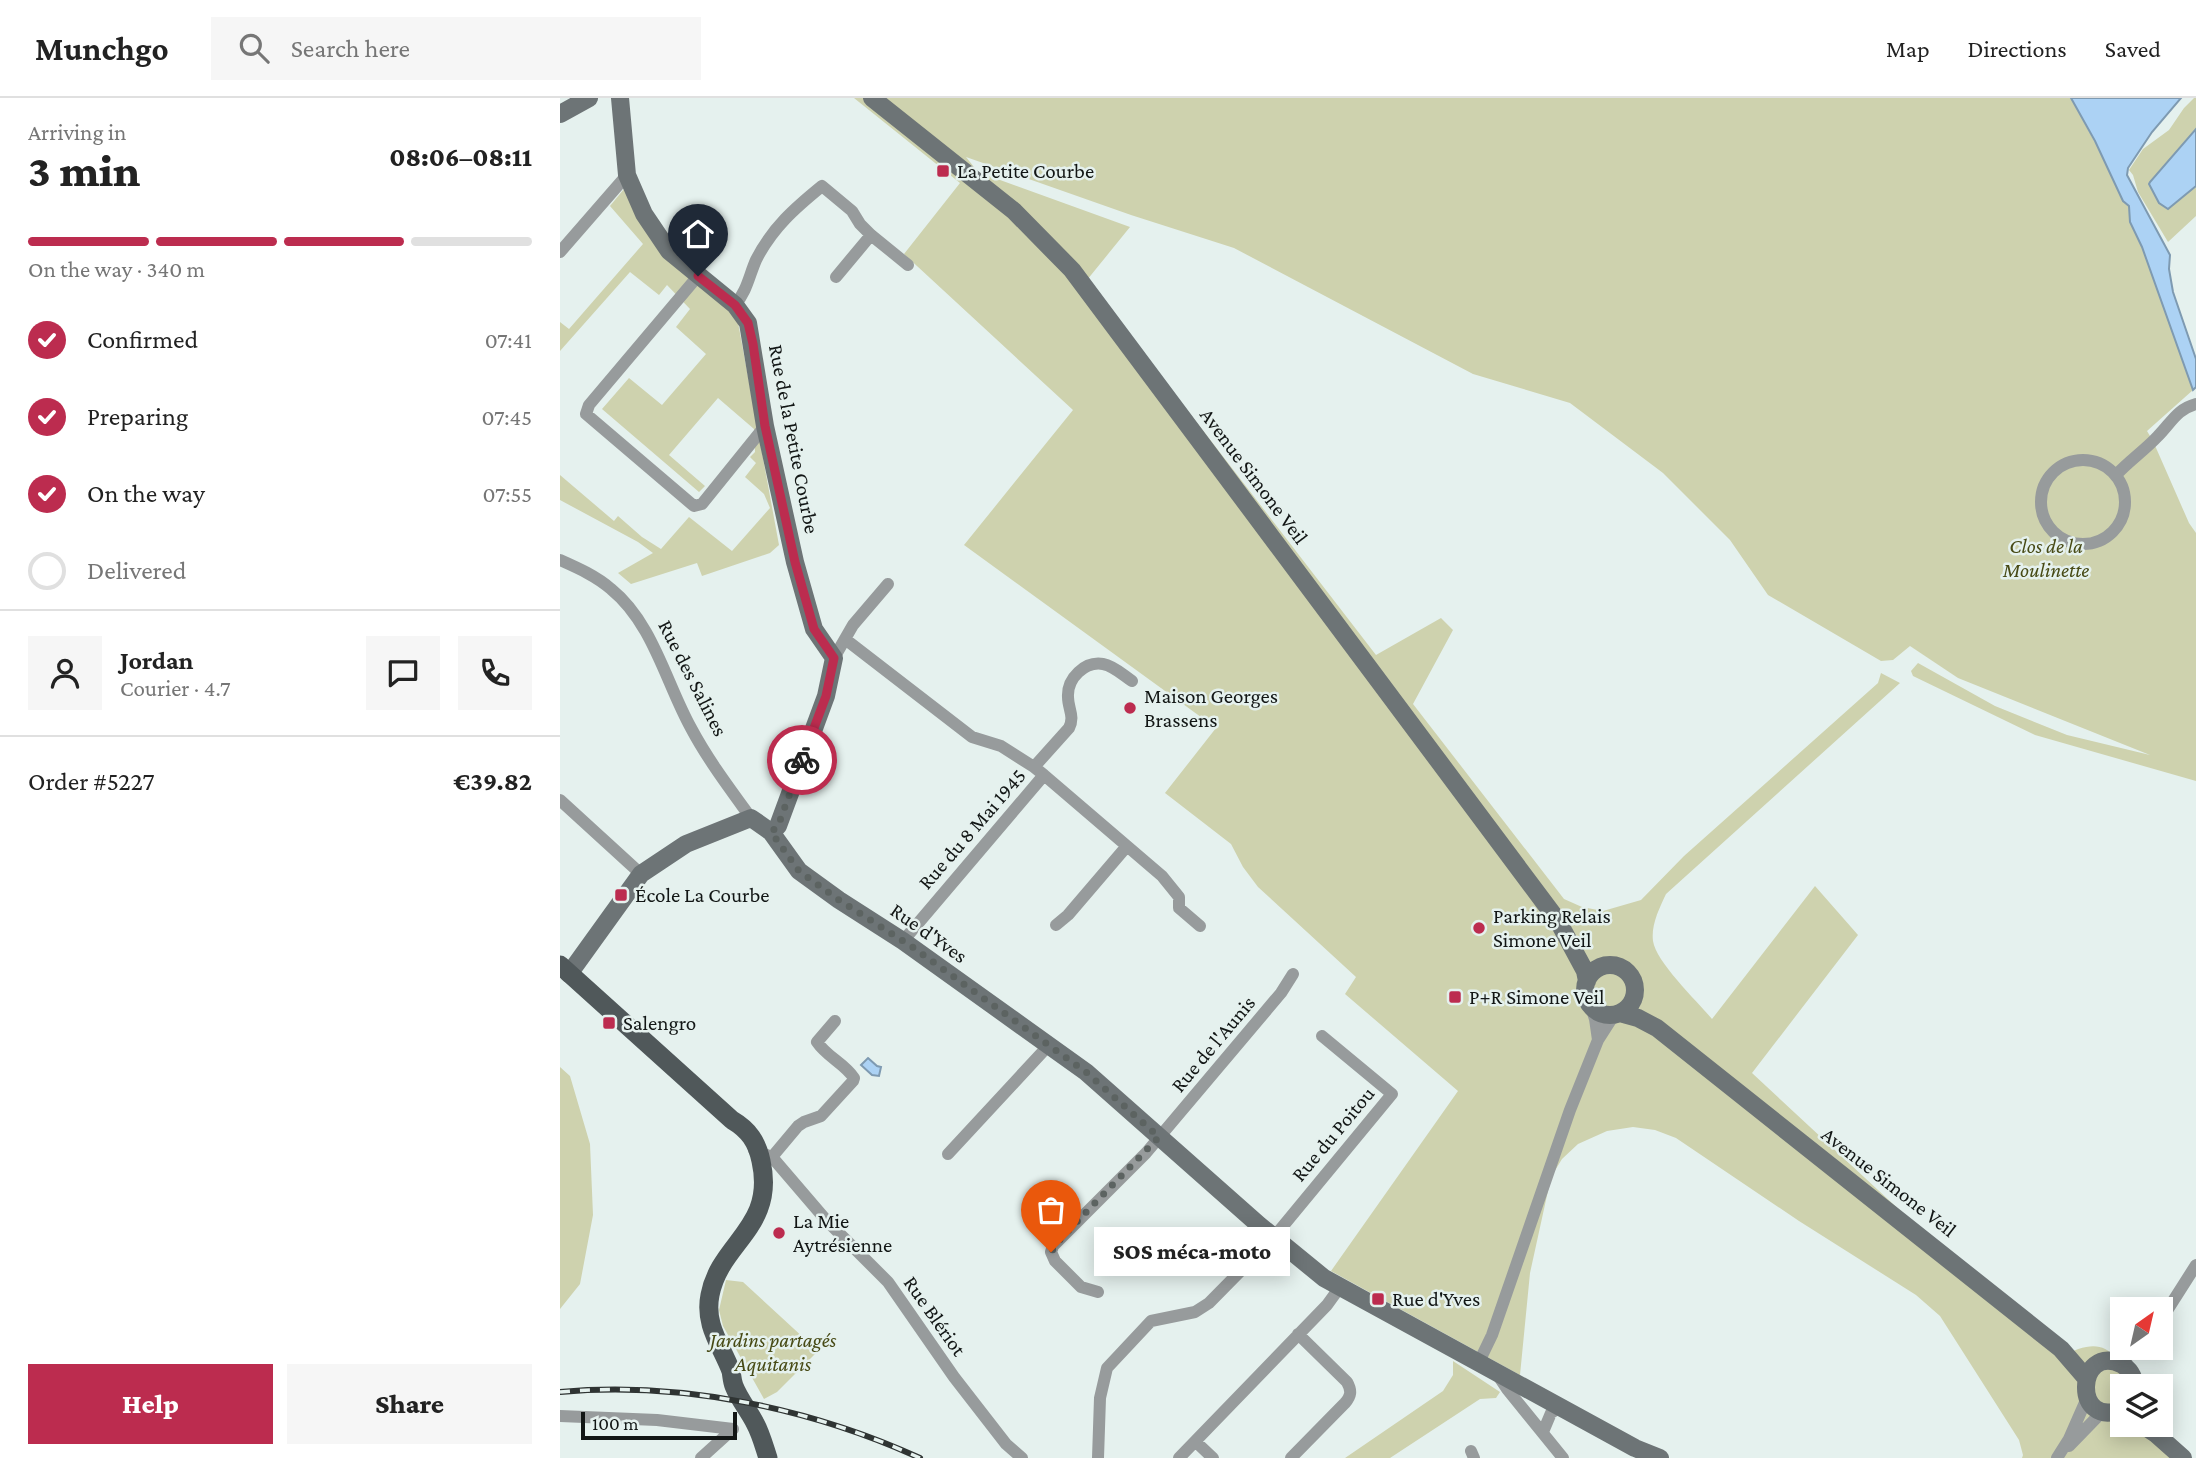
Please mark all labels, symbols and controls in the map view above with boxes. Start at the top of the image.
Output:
search box [211,17,701,80]
icon: search [235,29,273,67]
text: Munchgo [35,30,169,67]
text: Search here [291,34,410,63]
text: Map [1886,35,1930,62]
text: Directions [1968,35,2067,62]
text: Saved [2105,35,2161,62]
text: Arriving in [28,119,126,145]
text: 08:06–08:11 [389,143,532,172]
text: 3 min [28,145,140,196]
place label: La Petite Courbe [957,159,1094,183]
marker: La Petite Courbe [935,163,951,179]
pin [668,204,728,276]
icon: home [679,215,717,253]
text: On the way · 340 m [28,256,205,282]
icon: check [28,321,66,359]
text: Confirmed [87,325,198,354]
text: 07:41 [485,327,532,353]
street label: Rue de la Petite Courbe [764,342,824,536]
icon: check [28,398,66,436]
text: Preparing [87,402,188,431]
street label: Avenue Simone Veil [1195,403,1313,549]
text: 07:45 [482,404,532,430]
icon: check [28,475,66,513]
text: On the way [87,479,205,508]
text: 07:55 [483,481,532,507]
park label: Clos de la Moulinette [2002,534,2089,582]
text: Delivered [87,556,186,585]
street label: Rue des Salines [653,616,733,740]
button: person [28,636,102,710]
button: chat [366,636,440,710]
button: phone [458,636,532,710]
text: Jordan [120,646,194,675]
text: Courier · 4.7 [120,675,231,701]
place label: Maison Georges Brassens [1144,684,1278,732]
marker: Maison Georges Brassens [1122,700,1138,716]
courier [767,725,837,795]
icon: bike [783,741,821,779]
street label: Rue du 8 Mai 1945 [913,764,1031,894]
text: Order #5227 [28,767,155,796]
text: €39.82 [453,767,532,796]
place label: École La Courbe [635,883,769,907]
marker: École La Courbe [613,887,629,903]
street label: Rue d'Yves [886,898,972,968]
place label: Parking Relais Simone Veil [1493,904,1611,952]
marker: Parking Relais Simone Veil [1471,920,1487,936]
place label: P+R Simone Veil [1469,985,1605,1009]
marker: P+R Simone Veil [1447,989,1463,1005]
street label: Rue de l'Aunis [1166,991,1260,1097]
place label: Salengro [623,1011,696,1035]
marker: Salengro [601,1015,617,1031]
street label: Rue du Poitou [1286,1082,1380,1186]
street label: Avenue Simone Veil [1817,1122,1961,1242]
pin [1021,1180,1081,1252]
icon: bag [1032,1191,1070,1229]
place label: La Mie Aytrésienne [793,1209,892,1257]
marker: La Mie Aytrésienne [771,1225,787,1241]
callout: SOS méca-moto [1093,1228,1289,1276]
text: SOS méca-moto [1113,1238,1271,1264]
street label: Rue Blériot [899,1271,972,1362]
place label: Rue d'Yves [1392,1287,1480,1311]
marker: Rue d'Yves [1370,1291,1386,1307]
north arrow [2110,1297,2174,1360]
map controls [2110,1297,2173,1437]
park label: Jardins partagés Aquitanis [706,1328,837,1376]
button: Help [28,1364,273,1444]
button: Share [287,1364,532,1444]
button: layers [2110,1374,2173,1437]
scale bar [581,1409,737,1441]
text: 100 m [592,1413,639,1434]

